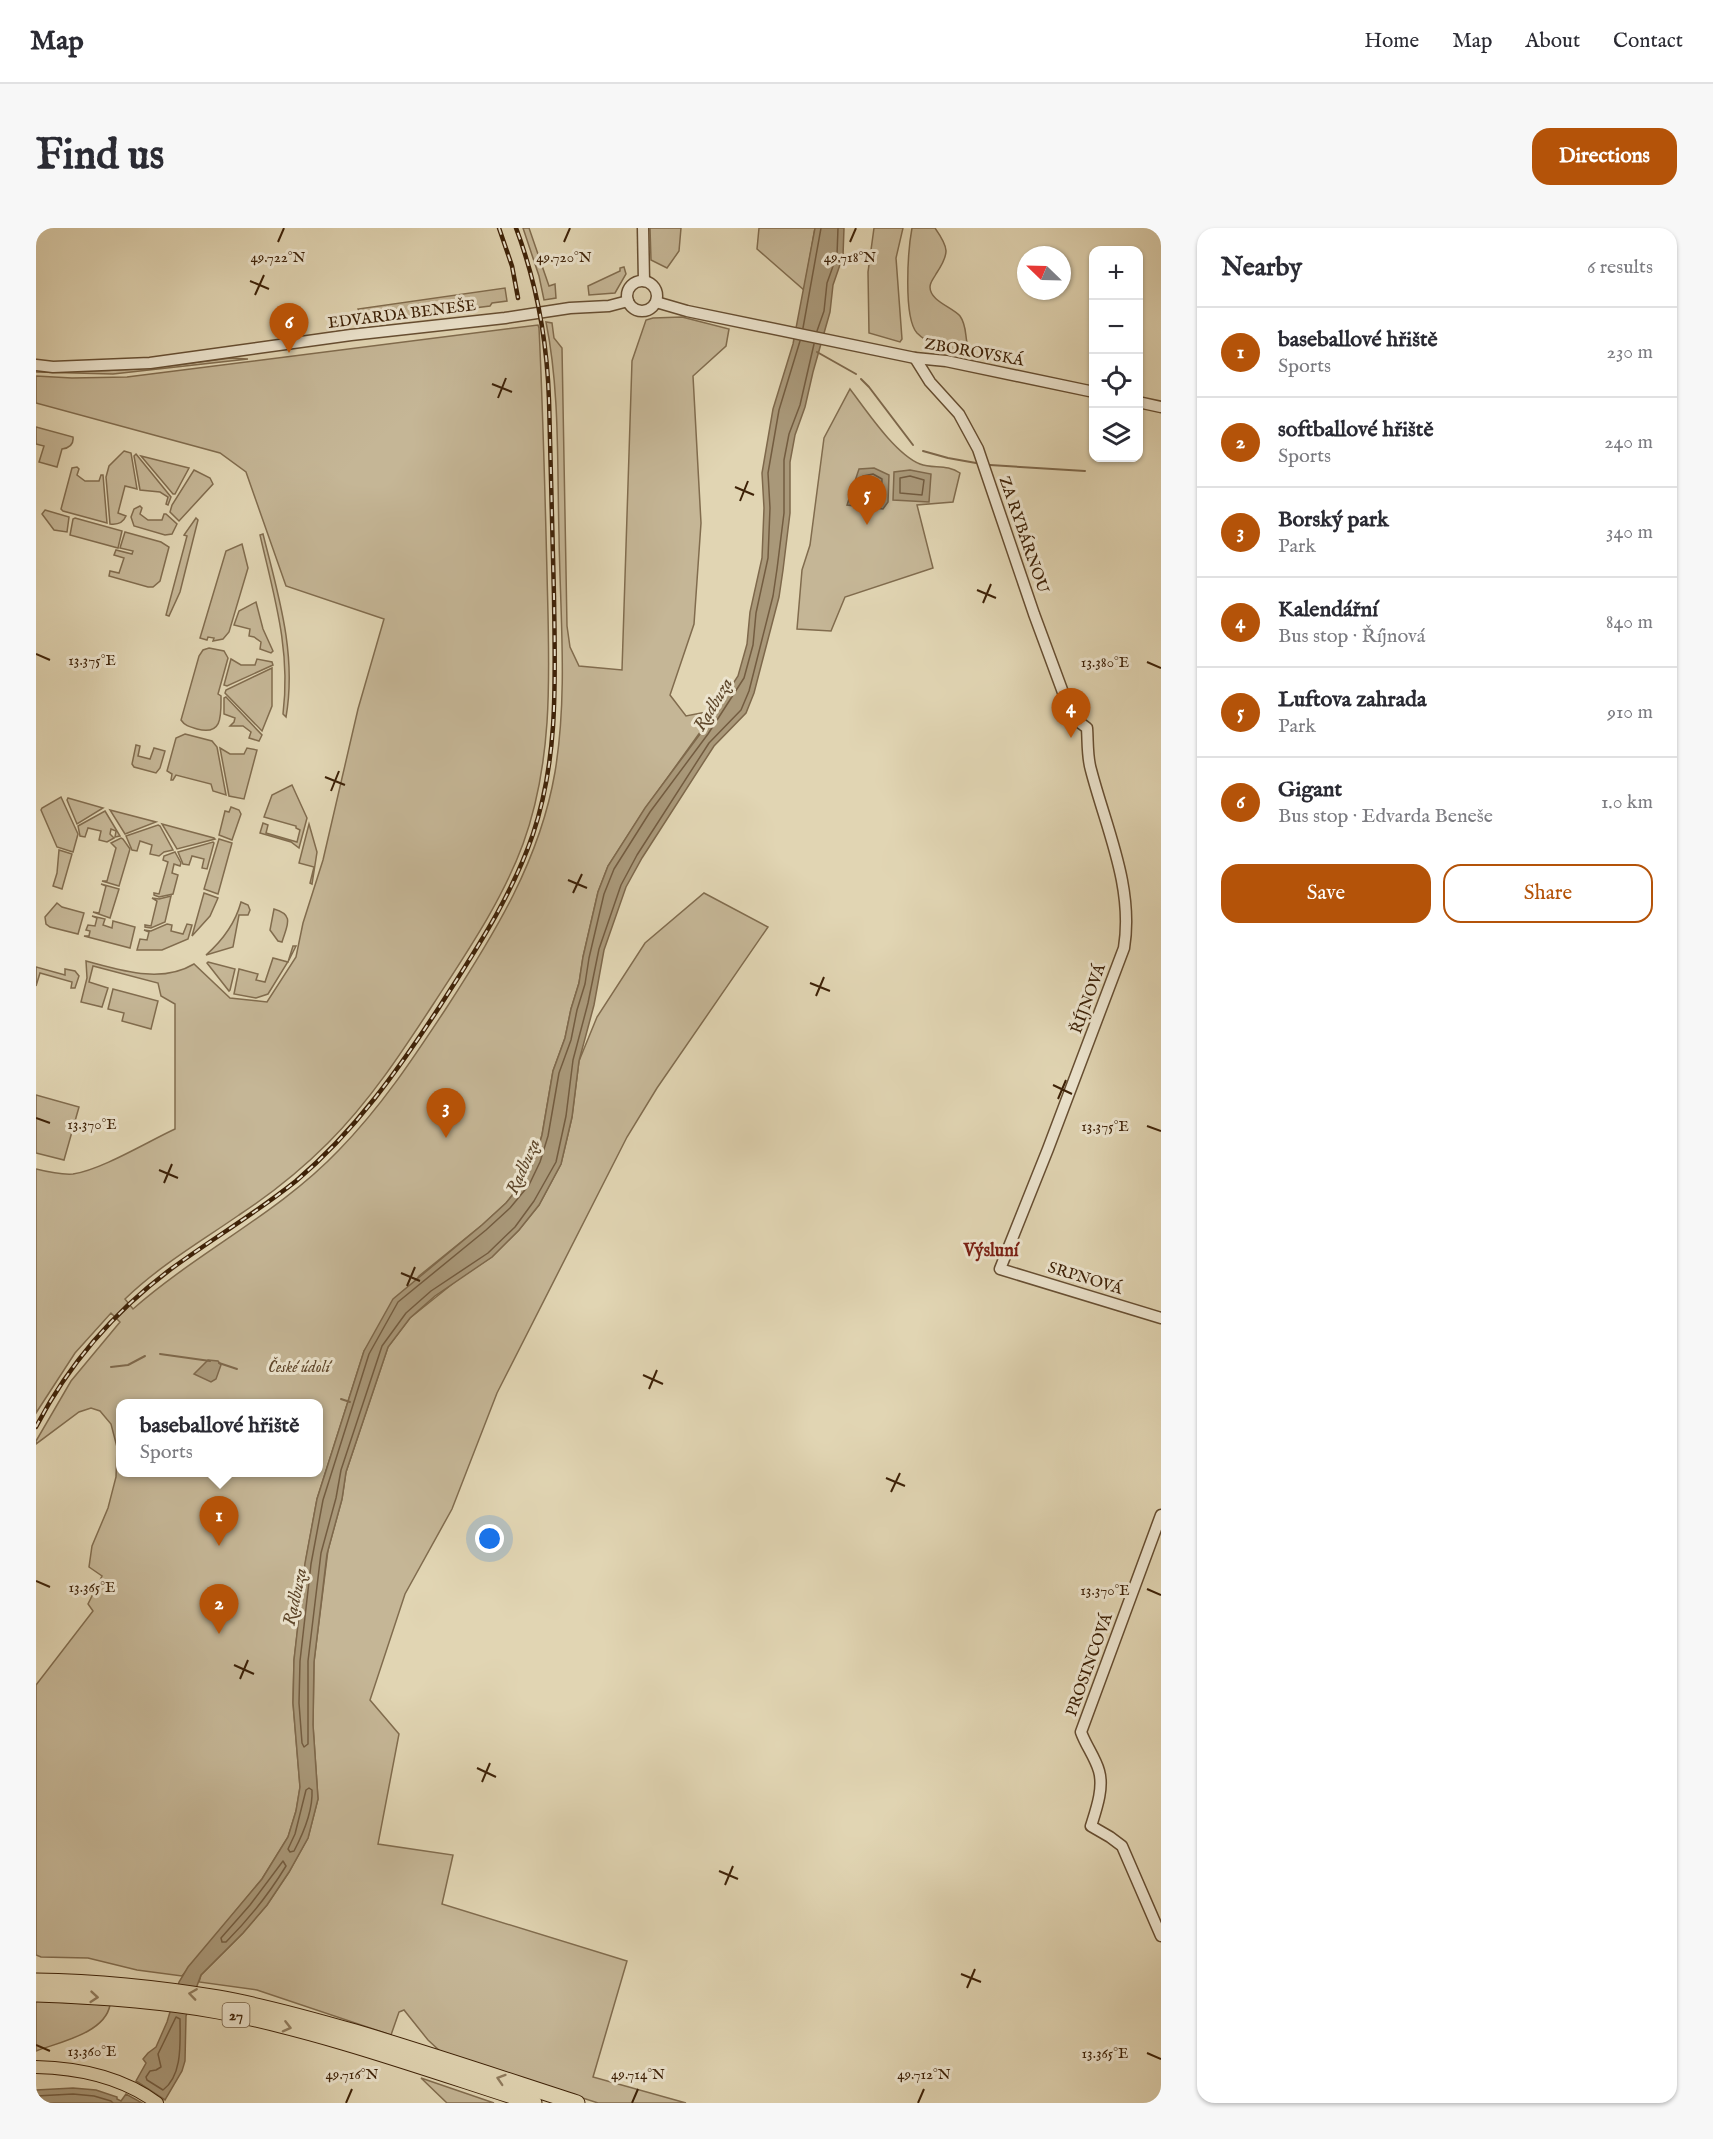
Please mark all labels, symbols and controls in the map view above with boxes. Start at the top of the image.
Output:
text: Map [30,24,84,59]
text: Home [1364,28,1419,55]
text: Map [1452,28,1492,55]
text: About [1525,28,1580,55]
text: Contact [1613,28,1683,55]
button: Directions [1532,128,1677,185]
text: Find us [36,130,164,183]
north arrow [1017,246,1071,300]
map controls [1089,246,1143,462]
button: + [1089,246,1143,300]
text: 49.722°N [250,248,306,267]
text: 49.720°N [536,248,592,267]
text: 49.718°N [824,248,876,267]
text: Nearby [1221,251,1302,284]
text: 6 results [1587,255,1653,280]
street label: EDVARDA BENEŠE [327,294,477,334]
button: − [1089,300,1143,354]
pin: 6 [270,304,308,353]
text: baseballové hřiště [1278,326,1438,354]
street label: ZBOROVSKÁ [923,332,1027,372]
text: 1 [1237,340,1244,365]
text: 230 m [1607,340,1653,365]
button: locate [1089,354,1143,408]
text: Sports [1278,354,1331,379]
button: layers [1089,408,1143,462]
text: softballové hřiště [1278,416,1434,444]
text: 2 [1236,430,1245,455]
text: 240 m [1604,430,1653,455]
text: Sports [1278,444,1331,469]
street label: ZA RYBÁRNOU [994,473,1054,597]
pin: 5 [848,476,886,525]
text: Borský park [1278,506,1389,534]
text: 3 [1237,520,1244,545]
text: 340 m [1606,520,1653,545]
text: Park [1278,534,1316,559]
text: Kalendářní [1278,596,1378,624]
text: 4 [1236,610,1245,635]
text: 840 m [1606,610,1653,635]
text: Bus stop · Říjnová [1278,624,1425,649]
text: 13.375°E [68,651,116,670]
text: 13.380°E [1081,653,1129,672]
water label: Radbuza [689,674,739,736]
text: Luftova zahrada [1278,686,1426,714]
pin: 4 [1052,688,1090,738]
text: 5 [1237,700,1244,725]
text: 910 m [1607,700,1653,725]
text: Park [1278,714,1316,739]
text: Gigant [1278,776,1342,804]
text: 6 [1236,790,1245,815]
text: 1.0 km [1601,790,1653,815]
text: Bus stop · Edvarda Beneše [1278,804,1493,829]
button: Save [1221,864,1431,923]
button: Share [1443,864,1653,923]
street label: ŘÍJNOVÁ [1065,960,1111,1037]
pin: 3 [426,1088,466,1138]
text: 13.370°E [67,1115,117,1134]
text: 13.375°E [1081,1117,1129,1136]
water label: Radbuza [502,1136,546,1198]
district label: Výsluní [962,1240,1021,1263]
street label: SRPNOVÁ [1045,1256,1126,1300]
park label: České údolí [268,1356,332,1378]
popup [116,1399,323,1477]
text: baseballové hřiště [140,1412,299,1440]
text: Sports [140,1440,193,1465]
pin: 1 [200,1496,238,1546]
your location [475,1524,504,1553]
water label: Radbuza [279,1566,313,1628]
text: 13.365°E [69,1578,115,1597]
text: 13.370°E [1080,1581,1130,1600]
pin: 2 [200,1584,238,1634]
street label: PROSINCOVÁ [1060,1609,1118,1719]
one-way arrow [189,1989,198,2001]
one-way arrow [90,1990,99,2003]
road number: 27 [222,2003,250,2027]
one-way arrow [281,2020,291,2033]
text: 13.360°E [68,2042,116,2061]
text: 13.365°E [1082,2044,1128,2063]
text: 49.716°N [326,2065,379,2084]
text: 49.714°N [611,2065,665,2084]
text: 49.712°N [897,2065,951,2084]
one-way arrow [496,2073,507,2086]

